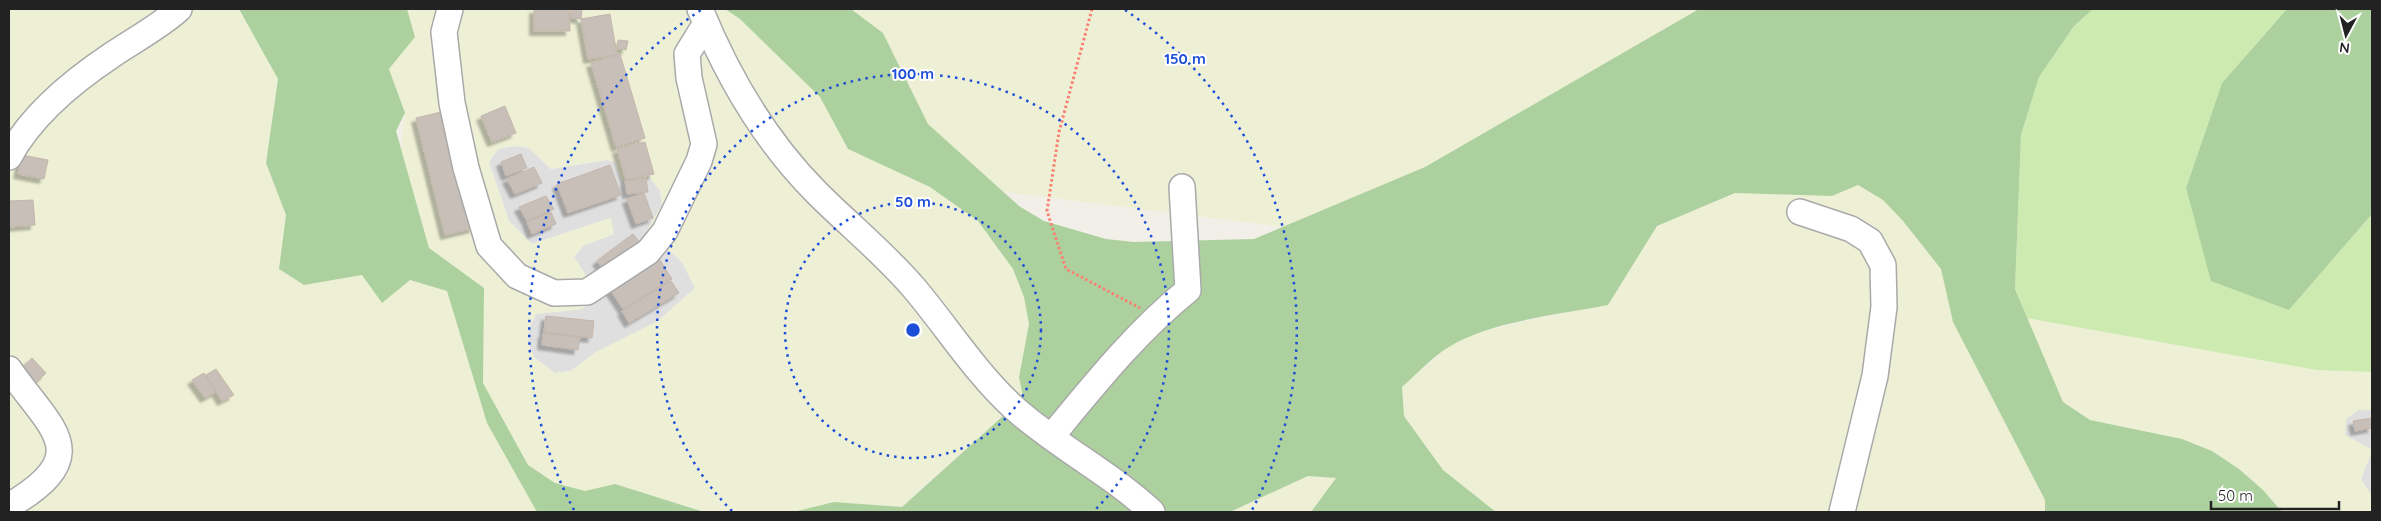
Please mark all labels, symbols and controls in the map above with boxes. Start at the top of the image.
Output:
north arrow [2321,10,2371,60]
text: N [2338,38,2351,57]
text: 150 m [1164,49,1206,68]
text: 100 m [892,64,934,83]
text: 50 m [895,192,931,211]
centre of rings [904,321,922,339]
scale bar [2211,478,2338,510]
text: 50 m [2218,486,2253,505]

